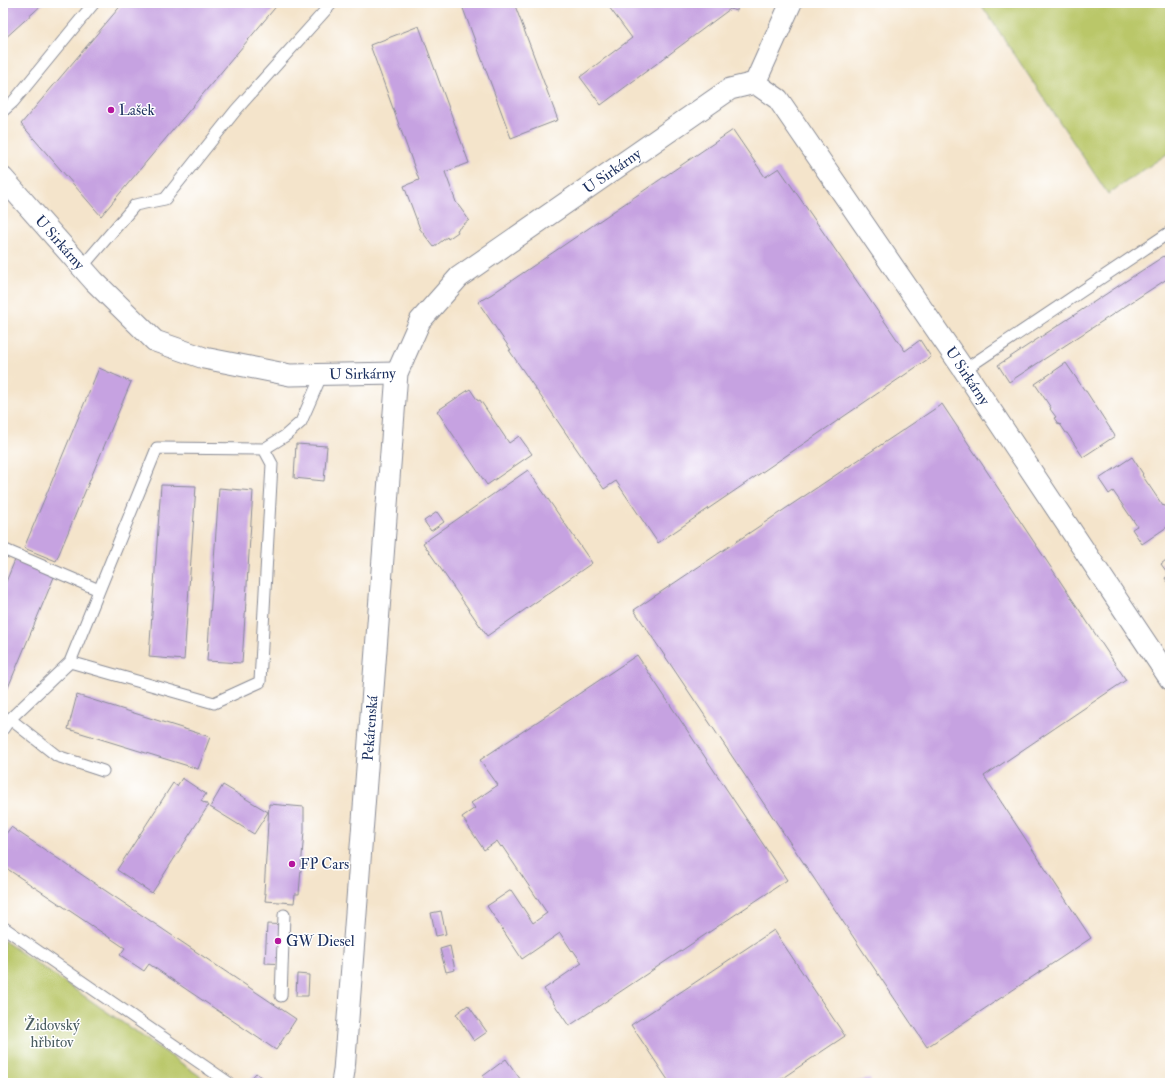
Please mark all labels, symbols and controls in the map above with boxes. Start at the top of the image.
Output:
place label: Lašek [119,101,155,120]
marker: Lašek [106,105,116,115]
street label: U Sirkárny [579,144,645,198]
street label: U Sirkárny [31,211,89,274]
street label: U Sirkárny [941,343,994,409]
street label: U Sirkárny [329,364,396,384]
street label: Pekárenská [358,694,382,762]
place label: FP Cars [300,855,349,874]
marker: FP Cars [287,859,297,869]
place label: GW Diesel [286,932,355,951]
marker: GW Diesel [273,936,283,946]
park label: Židovský hřbitov [24,1014,80,1052]

